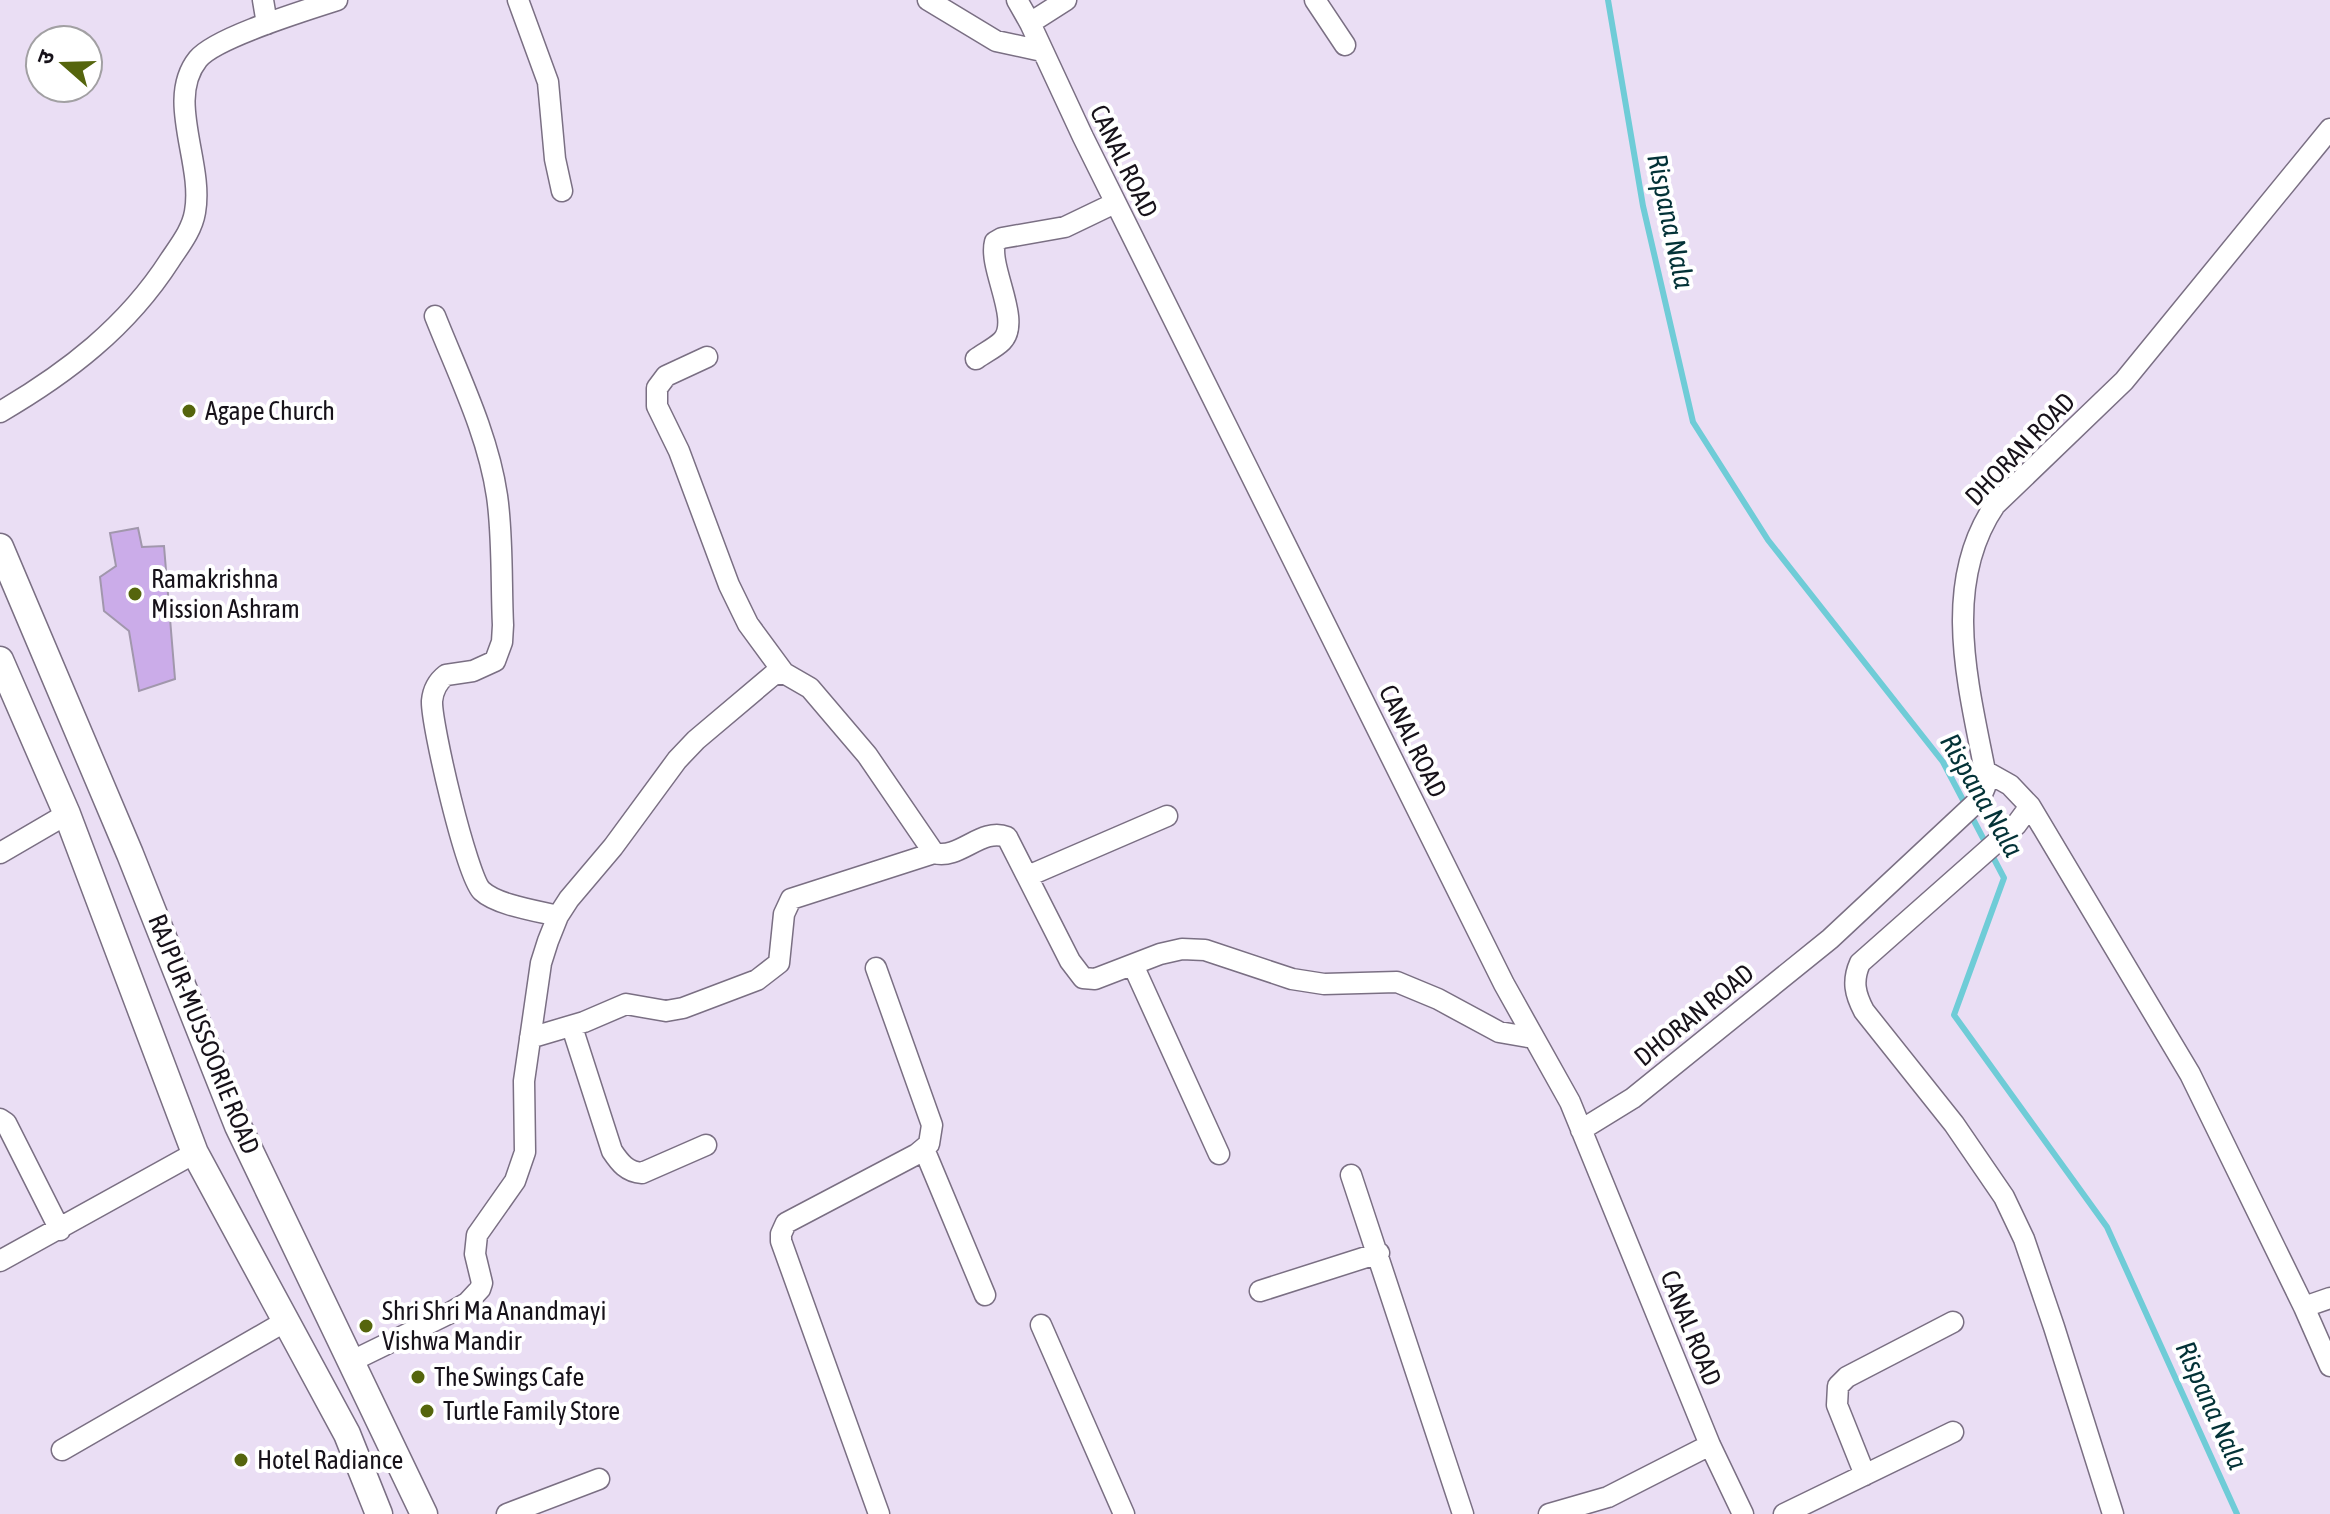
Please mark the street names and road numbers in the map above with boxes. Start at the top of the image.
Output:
street label: CANAL ROAD [1084,100,1164,222]
street label: DHORAN ROAD [1959,387,2081,511]
street label: CANAL ROAD [1373,680,1453,802]
street label: RAJPUR-MUSSOORIE ROAD [142,910,266,1158]
street label: DHORAN ROAD [1628,958,1760,1072]
street label: CANAL ROAD [1654,1266,1728,1390]

